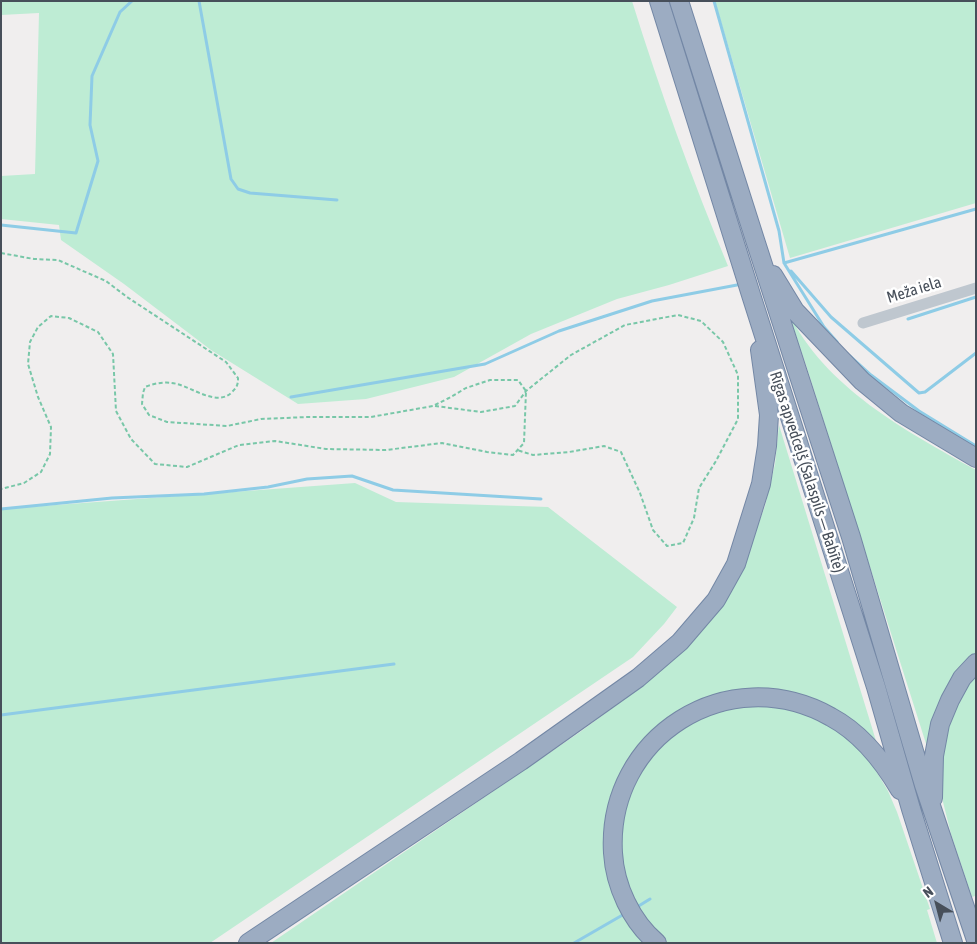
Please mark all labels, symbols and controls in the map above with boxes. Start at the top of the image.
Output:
street label: Meža iela [884,273,944,307]
street label: Rīgas apvedceļš (Salaspils — Babīte) [765,369,849,575]
north arrow [912,879,962,929]
text: N [920,883,936,901]

